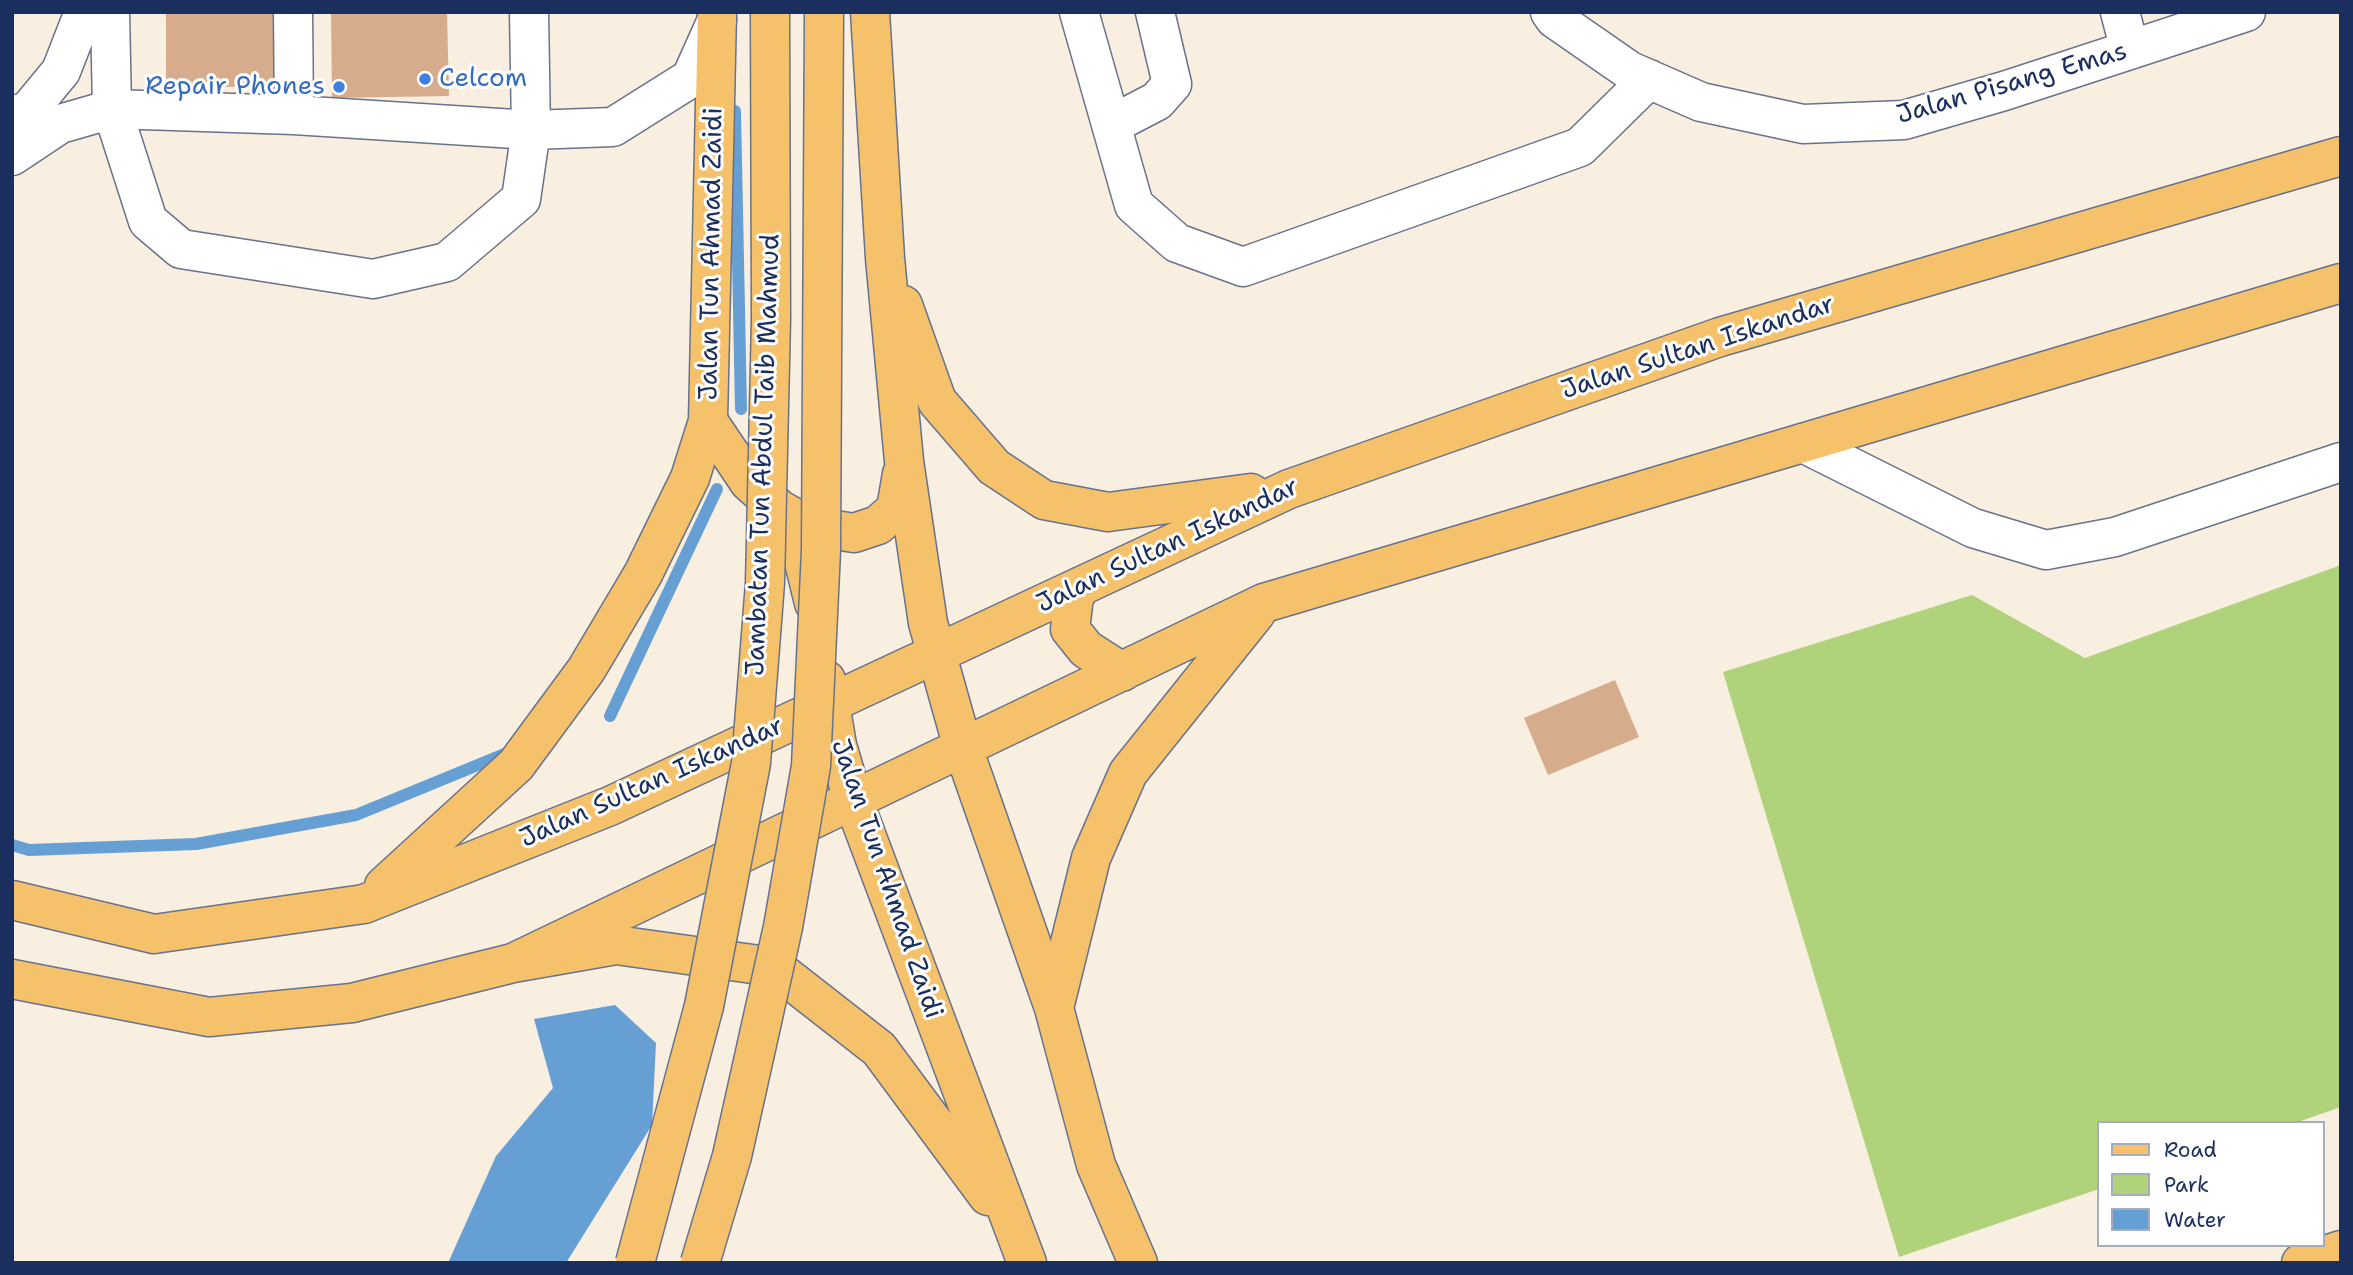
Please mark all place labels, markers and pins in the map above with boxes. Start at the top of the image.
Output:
place label: Celcom [439,63,527,95]
place label: Repair Phones [145,71,325,103]
marker: Celcom [417,71,433,87]
marker: Repair Phones [331,79,347,95]

